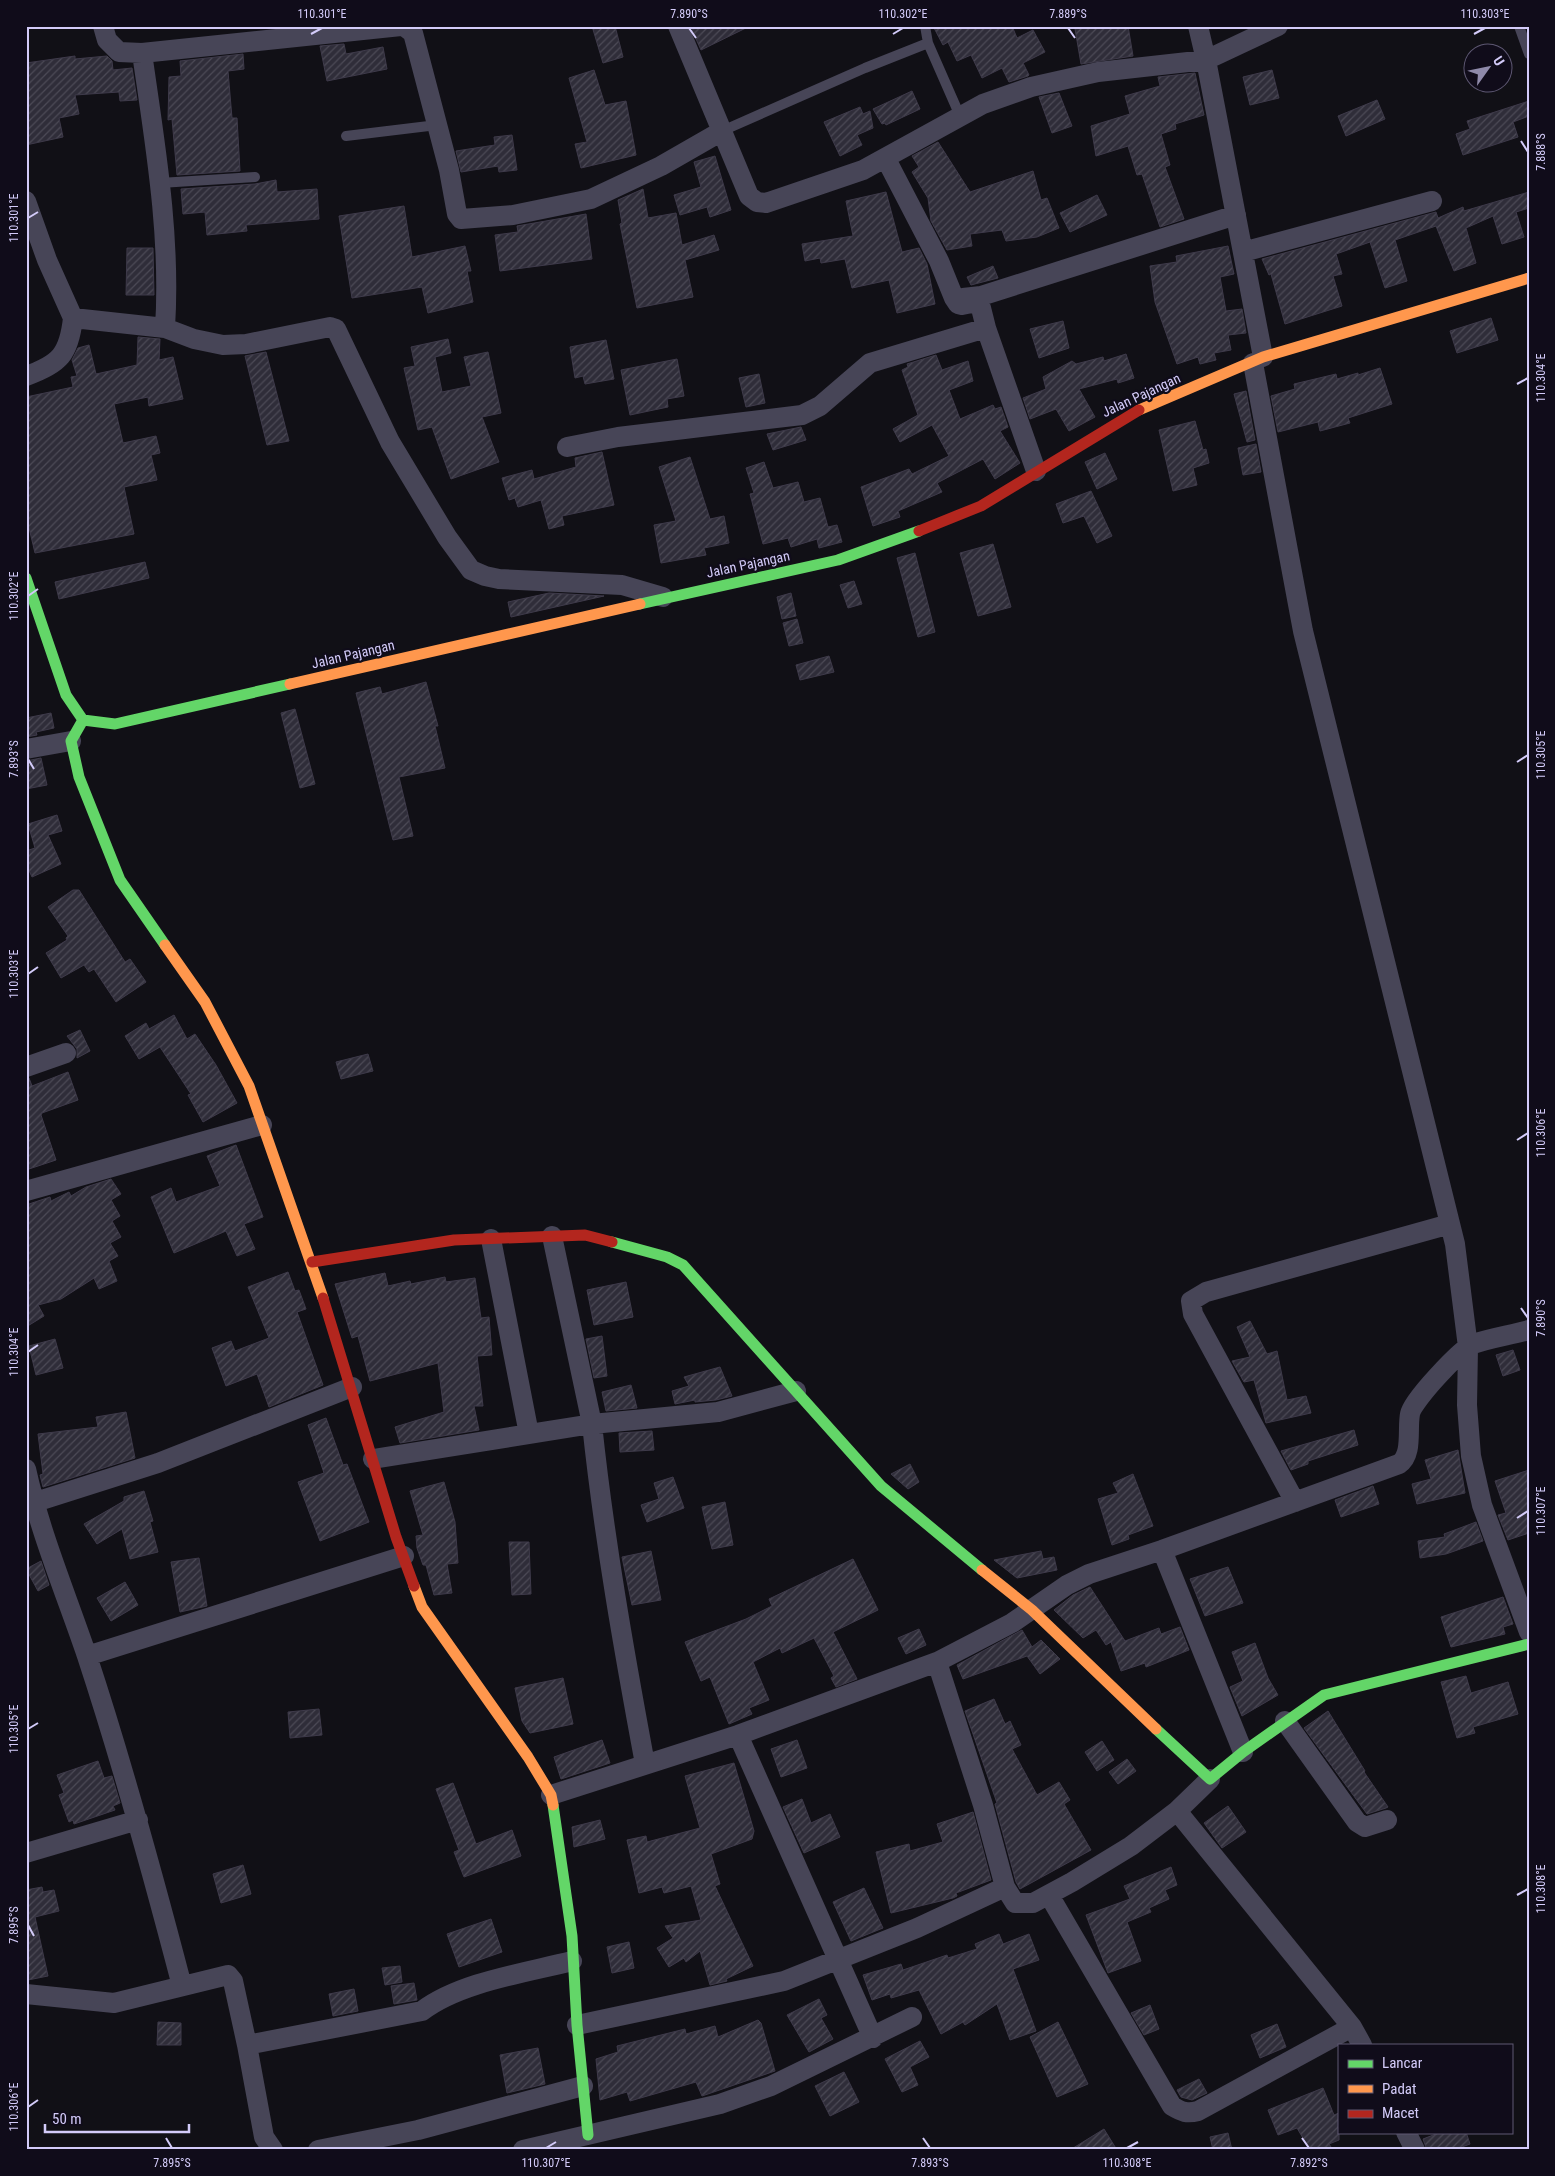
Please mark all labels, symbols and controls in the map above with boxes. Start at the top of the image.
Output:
text: 110.301°E [297,7,347,21]
text: 7.890°S [670,7,708,21]
text: 110.302°E [878,7,928,21]
text: 7.889°S [1049,7,1087,21]
text: 110.303°E [1460,7,1510,21]
north arrow [1462,42,1512,92]
text: U [1490,53,1508,69]
text: 7.888°S [1534,133,1548,171]
text: 110.301°E [7,193,21,243]
text: 110.304°E [1534,353,1548,403]
street label: Jalan Pajangan [1099,370,1183,420]
street label: Jalan Pajangan [705,547,791,581]
text: 110.302°E [7,571,21,621]
street label: Jalan Pajangan [310,637,396,671]
text: 110.305°E [1534,730,1548,780]
text: 7.893°S [7,740,21,778]
text: 110.303°E [7,949,21,999]
text: 110.306°E [1534,1108,1548,1158]
text: 7.890°S [1534,1299,1548,1337]
text: 110.304°E [7,1327,21,1377]
text: 110.307°E [1534,1486,1548,1536]
text: 110.305°E [7,1704,21,1754]
text: 110.308°E [1534,1864,1548,1914]
text: 7.895°S [7,1906,21,1944]
legend [1338,2044,1512,2134]
text: Lancar [1382,2054,1423,2072]
text: Padat [1382,2080,1416,2098]
text: 110.306°E [7,2082,21,2132]
scale bar [45,2101,189,2133]
text: Macet [1382,2104,1419,2122]
text: 50 m [52,2110,82,2128]
text: 7.895°S [153,2156,191,2170]
text: 110.307°E [521,2156,571,2170]
text: 7.893°S [911,2156,949,2170]
text: 110.308°E [1102,2156,1152,2170]
text: 7.892°S [1290,2156,1328,2170]

